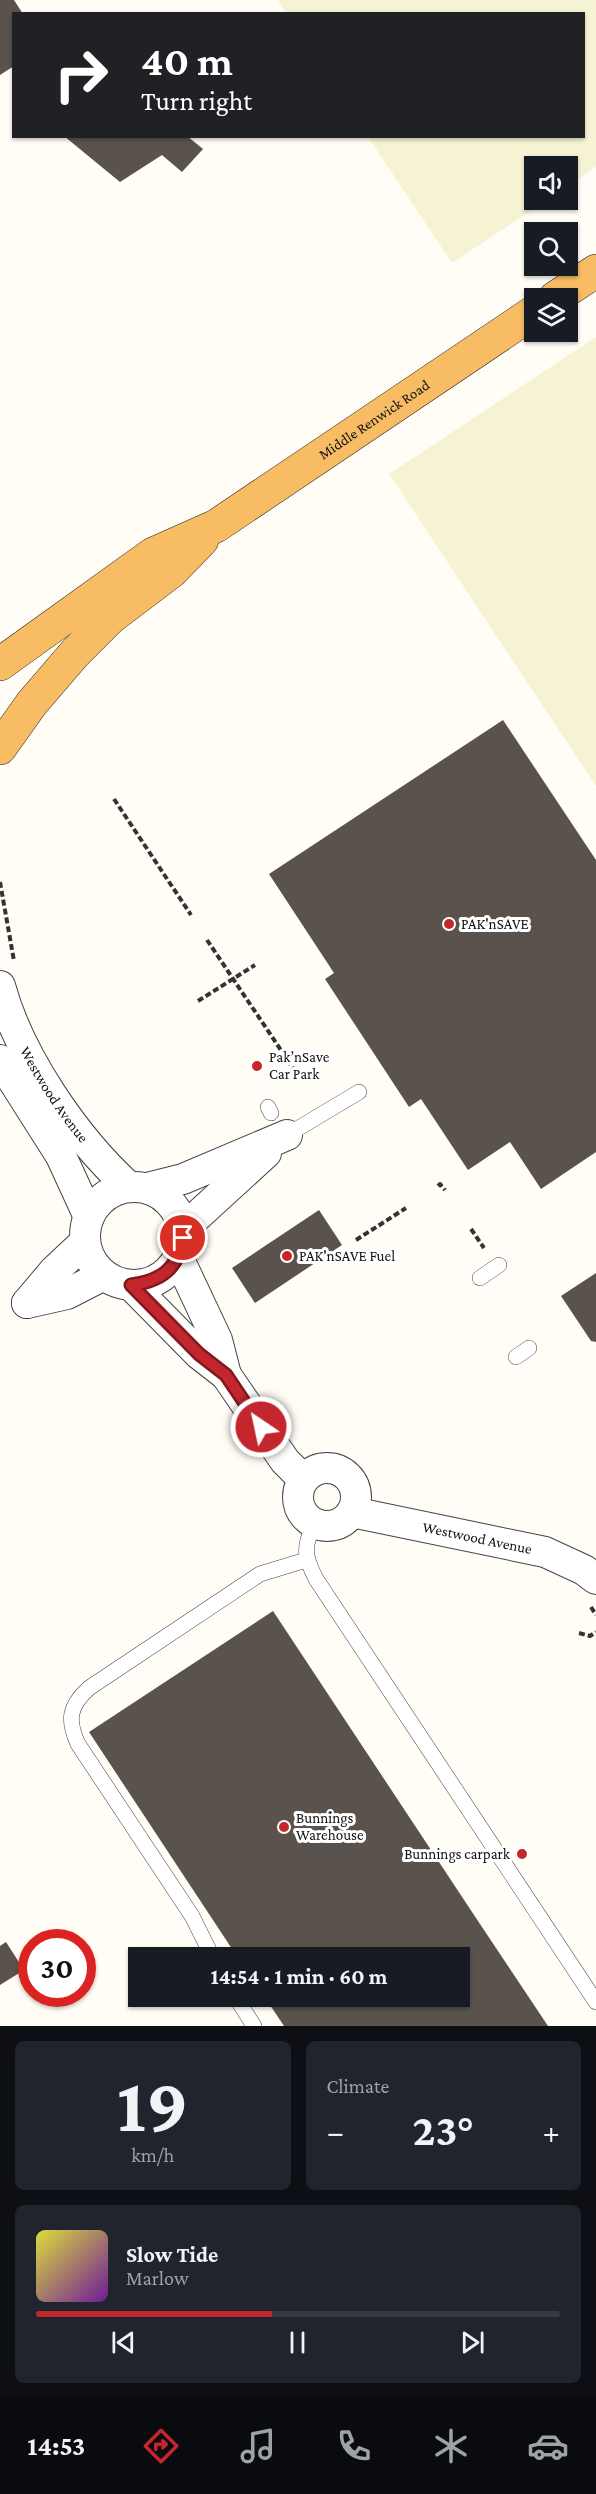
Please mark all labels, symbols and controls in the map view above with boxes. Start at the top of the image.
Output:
icon: right [42,36,120,114]
text: 40 m [141,37,233,84]
text: Turn right [141,86,252,116]
map controls [524,156,578,342]
button: sound [524,156,578,210]
button: search [524,222,578,276]
button: layers [524,288,578,342]
street label: Middle Renwick Road [316,377,433,462]
place label: PAK'nSAVE [461,916,529,932]
marker: PAK'nSAVE [442,917,456,931]
street label: Westwood Avenue [17,1044,92,1146]
place label: Pak’nSave Car Park [269,1049,330,1082]
marker: Pak’nSave Car Park [250,1059,264,1073]
pin [157,1212,208,1263]
icon: arrive [166,1221,199,1254]
place label: PAK'nSAVE Fuel [299,1248,395,1264]
marker: PAK'nSAVE Fuel [280,1249,294,1263]
position arrow [229,1395,293,1459]
street label: Westwood Avenue [421,1519,534,1557]
place label: Bunnings Warehouse [296,1810,364,1843]
marker: Bunnings Warehouse [277,1820,291,1834]
place label: Bunnings carpark [404,1846,511,1863]
marker: Bunnings carpark [515,1847,529,1861]
speed limit sign: 30 [18,1929,96,2007]
text: 14:54 · 1 min · 60 m [211,1964,387,1989]
text: 19 [117,2061,189,2148]
text: Climate [327,2075,389,2097]
text: 23° [412,2105,474,2155]
text: − [327,2113,344,2150]
text: + [543,2113,560,2150]
text: km/h [131,2144,174,2166]
text: Slow Tide [126,2242,218,2267]
text: Marlow [126,2267,189,2289]
icon: previous [107,2326,140,2359]
icon: pause [281,2326,314,2359]
icon: next [456,2326,489,2359]
icon: directions [140,2425,182,2467]
icon: music [237,2425,279,2467]
icon: phone [333,2425,375,2467]
icon: climate [430,2425,472,2467]
icon: car [527,2425,569,2467]
text: 14:53 [27,2431,85,2461]

